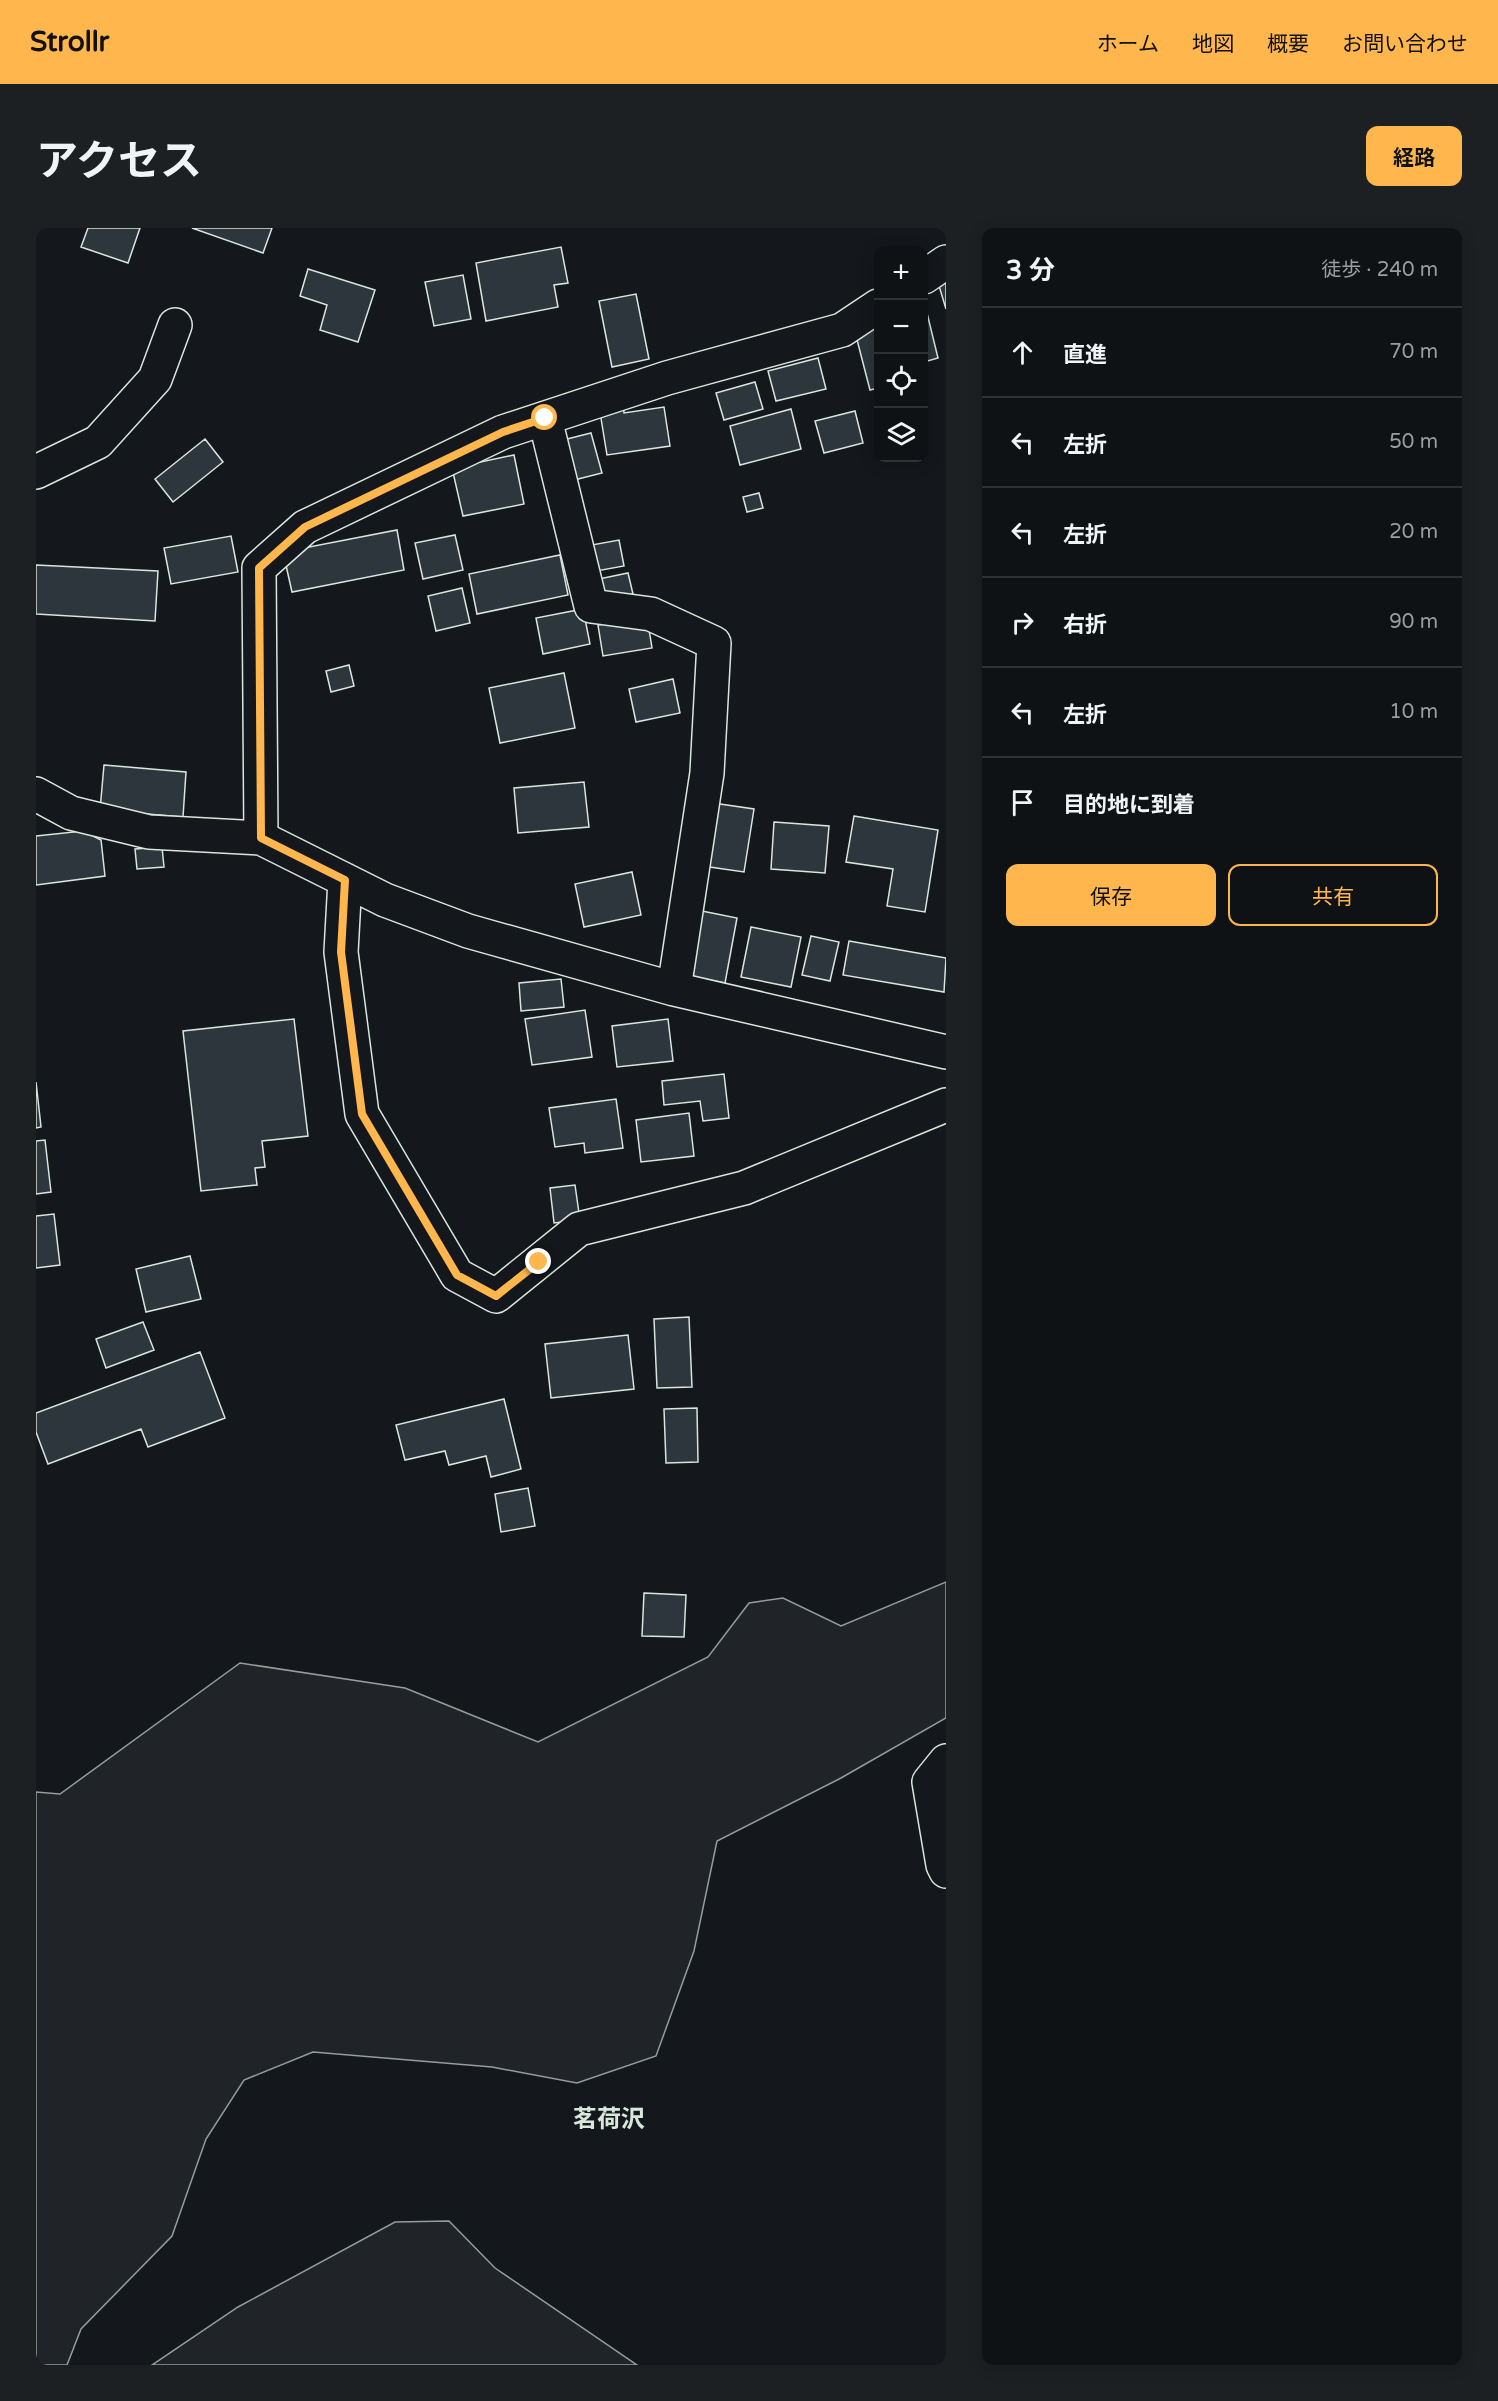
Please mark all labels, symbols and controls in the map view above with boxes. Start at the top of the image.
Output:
text: Strollr [30,25,109,59]
text: ホーム [1097,32,1159,57]
text: 地図 [1192,32,1234,57]
text: 概要 [1267,32,1309,57]
text: お問い合わせ [1342,32,1468,57]
button: 経路 [1366,126,1462,186]
text: アクセス [36,136,202,187]
map controls [874,246,928,462]
button: + [874,246,928,300]
text: 3 分 [1006,255,1055,286]
text: 徒歩 · 240 m [1321,258,1438,282]
button: − [874,300,928,354]
icon: ahead [1006,336,1039,369]
text: 70 m [1389,340,1438,364]
text: 直進 [1063,342,1107,368]
button: locate [874,354,928,408]
route start [531,404,557,430]
button: layers [874,408,928,462]
icon: left [1006,426,1039,459]
text: 50 m [1389,430,1438,454]
text: 左折 [1063,432,1107,458]
icon: left [1006,516,1039,549]
text: 20 m [1389,520,1438,544]
text: 左折 [1063,522,1107,548]
icon: right [1006,606,1039,639]
text: 90 m [1389,610,1438,634]
text: 右折 [1063,612,1107,638]
icon: left [1006,696,1039,729]
text: 10 m [1389,700,1438,724]
text: 左折 [1063,702,1107,728]
icon: arrive [1006,786,1039,819]
text: 目的地に到着 [1063,792,1195,818]
button: 保存 [1006,864,1216,926]
button: 共有 [1228,864,1438,926]
route end [525,1248,551,1274]
district label: 茗荷沢 [573,2105,645,2134]

